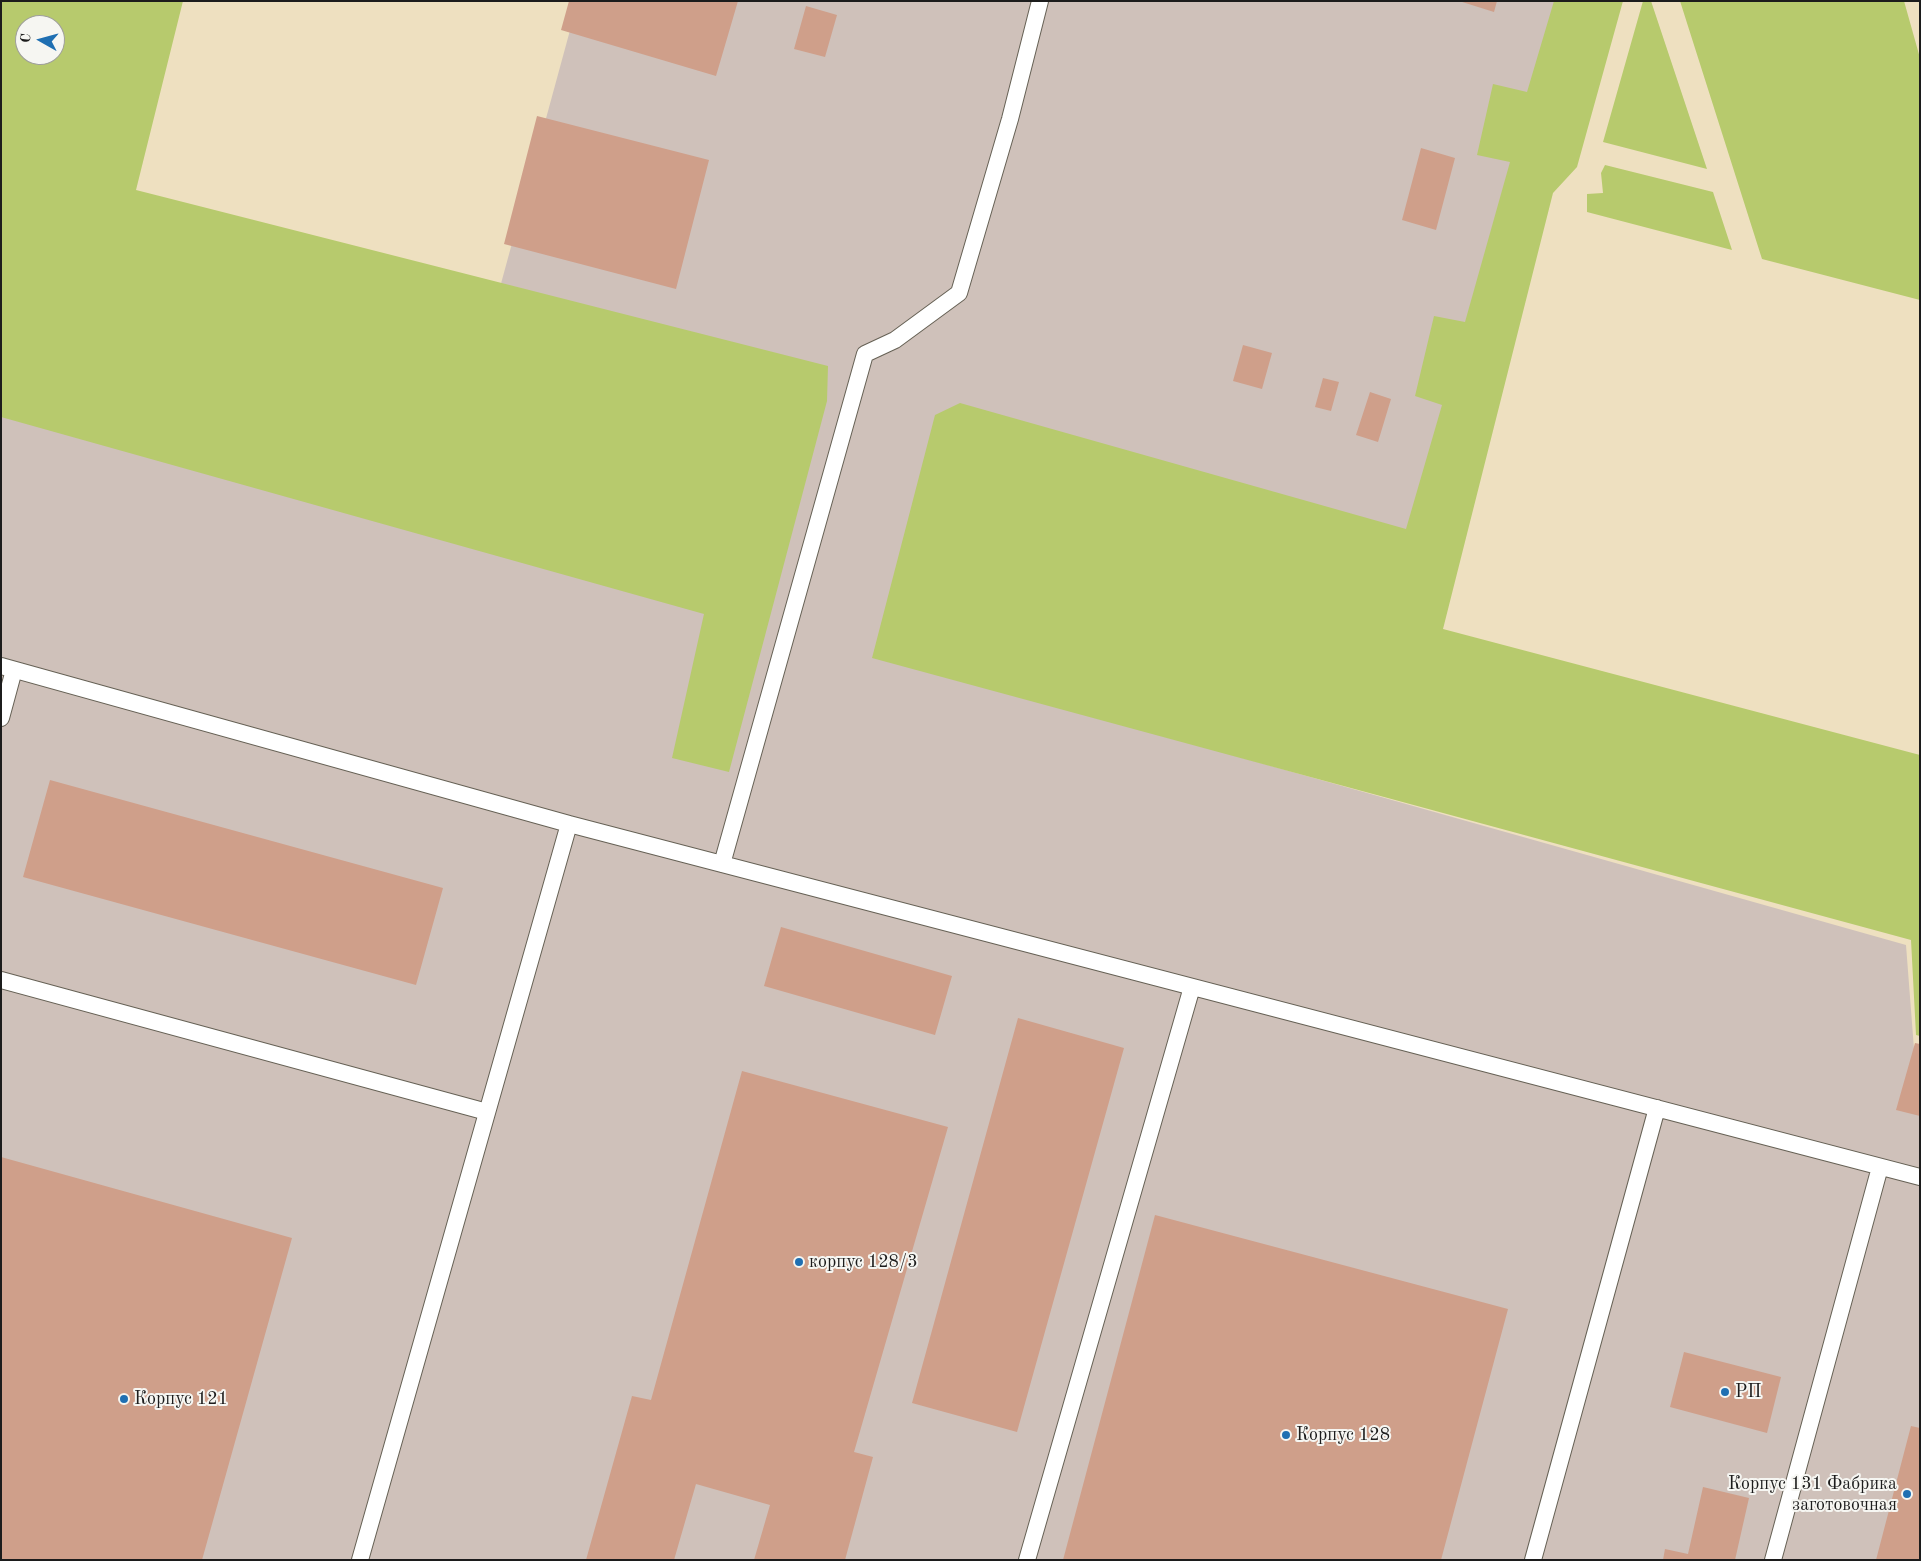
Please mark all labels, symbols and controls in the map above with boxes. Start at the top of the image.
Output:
north arrow [15,15,65,65]
text: С [19,33,34,44]
place label: корпус 128/3 [809,1251,918,1273]
marker: корпус 128/3 [793,1256,805,1268]
place label: РП [1735,1381,1761,1403]
marker: РП [1719,1386,1731,1398]
place label: Корпус 121 [134,1388,228,1410]
marker: Корпус 121 [118,1393,130,1405]
place label: Корпус 128 [1296,1424,1390,1446]
marker: Корпус 128 [1280,1429,1292,1441]
place label: Корпус 131 Фабрика заготовочная [1728,1473,1897,1516]
marker: Корпус 131 Фабрика заготовочная [1901,1488,1913,1500]

